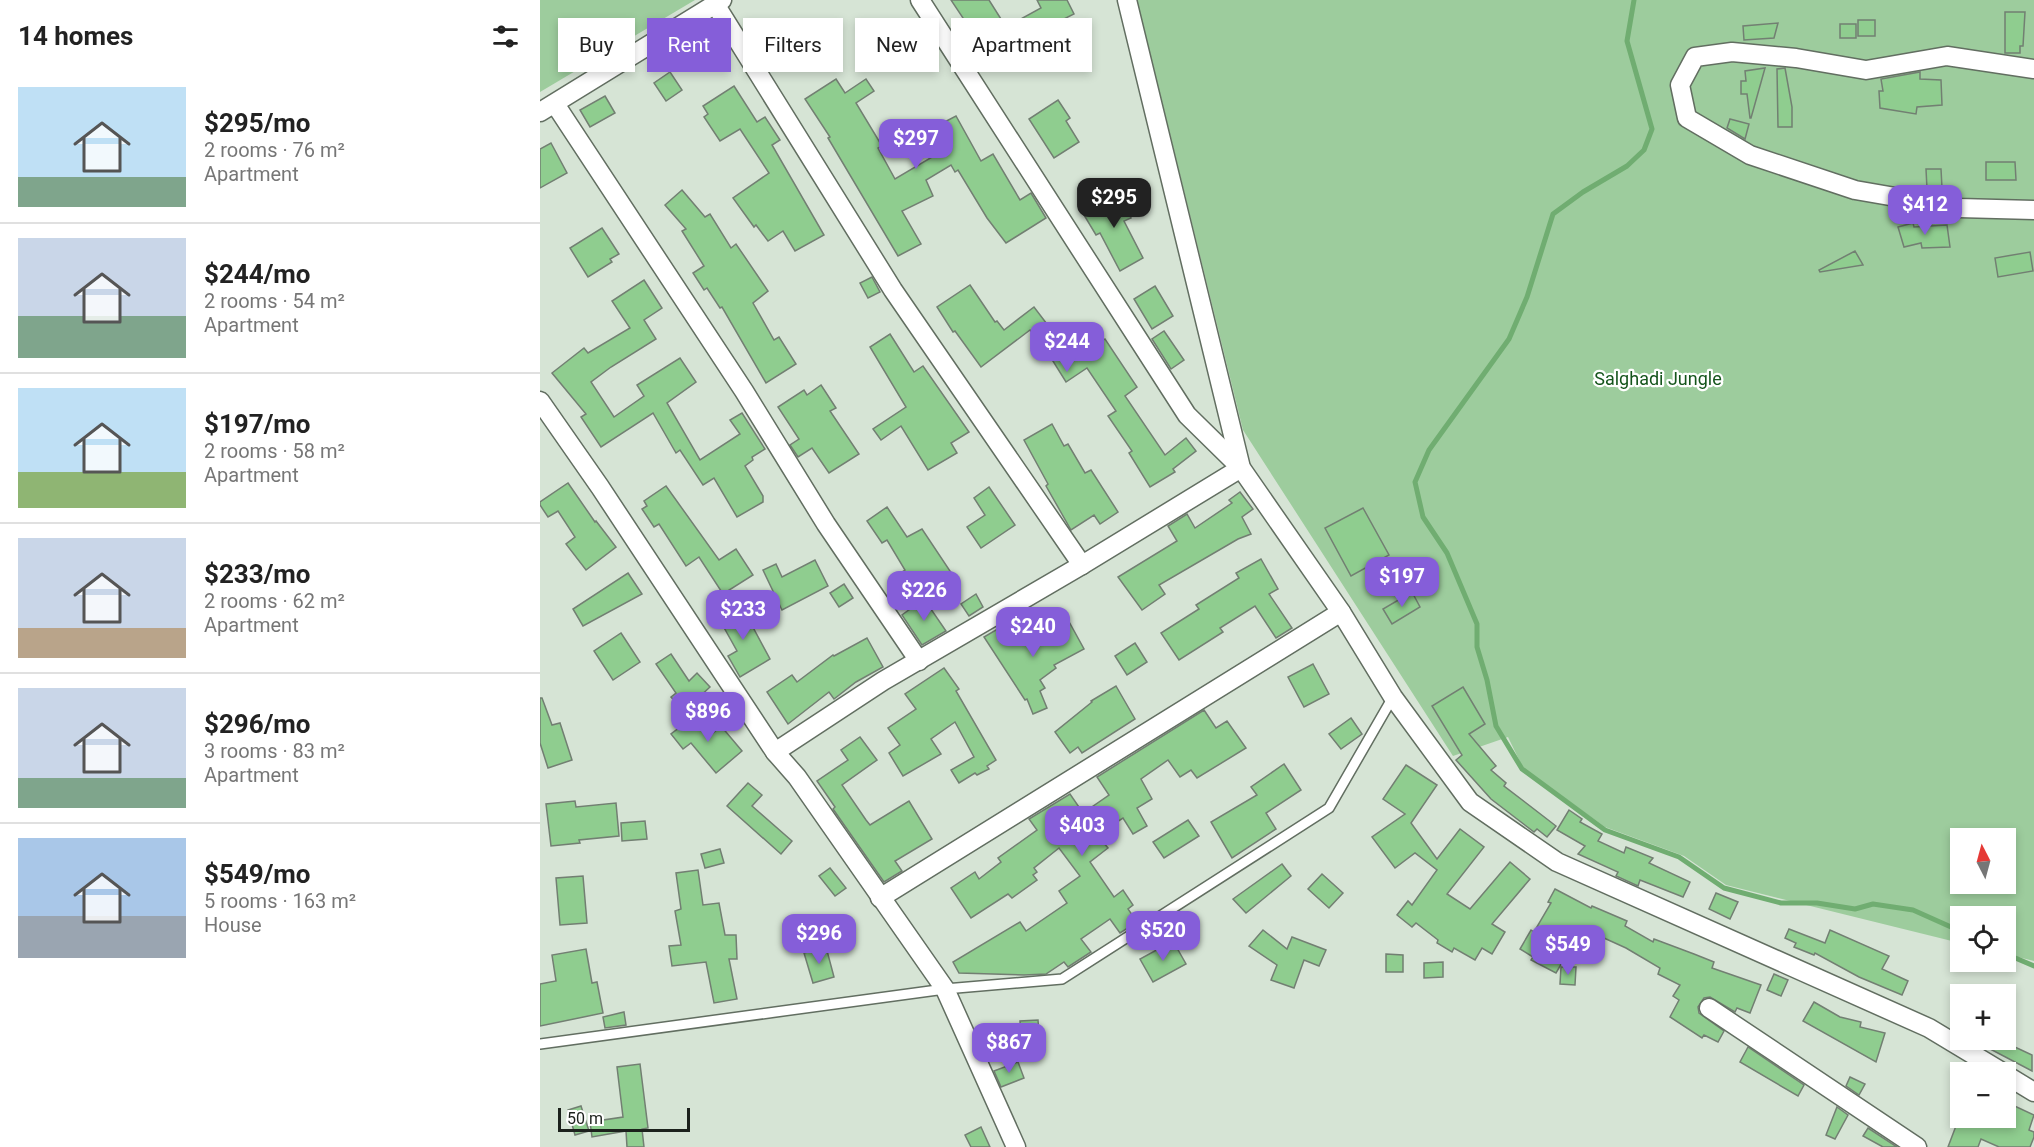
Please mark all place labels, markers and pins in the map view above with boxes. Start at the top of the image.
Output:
pin: $297 [880,119,952,170]
pin: $295 [1078,178,1150,229]
pin: $412 [1889,185,1961,236]
pin: $244 [1031,322,1103,373]
pin: $197 [1366,557,1438,608]
pin: $226 [888,571,960,622]
pin: $233 [707,590,779,641]
pin: $240 [997,607,1069,658]
pin: $896 [672,692,744,743]
pin: $403 [1046,806,1118,857]
pin: $520 [1127,911,1199,962]
pin: $296 [783,914,855,965]
pin: $549 [1532,925,1604,976]
pin: $867 [973,1023,1045,1074]

